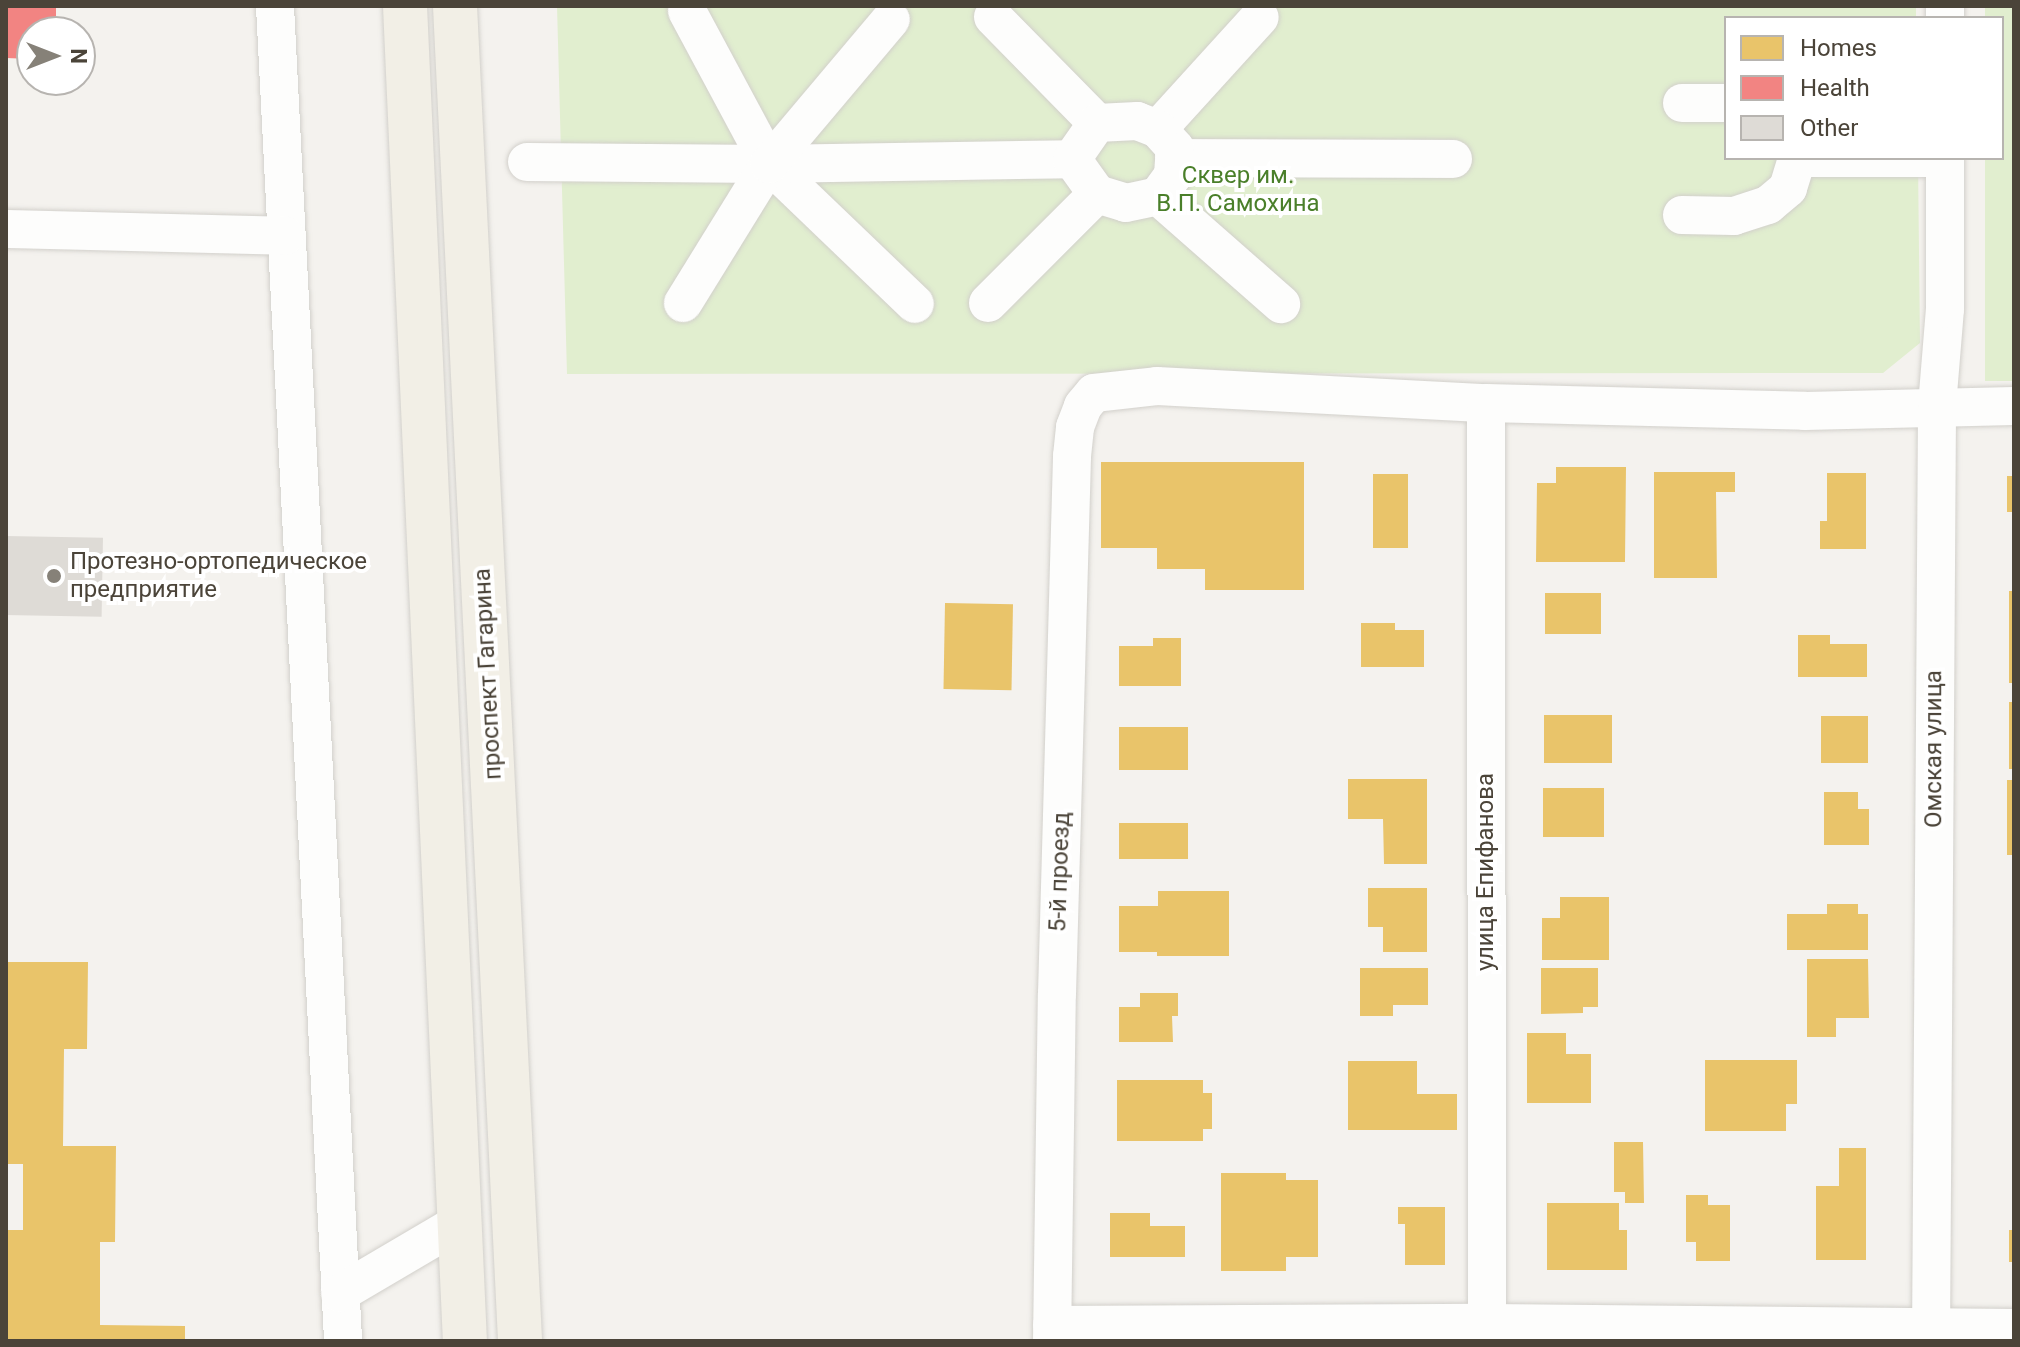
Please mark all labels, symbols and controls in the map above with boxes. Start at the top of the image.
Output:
north arrow [16,16,96,96]
legend [1724,16,2004,160]
text: Homes [1800,34,1877,62]
text: N [66,48,91,64]
text: Health [1800,74,1870,102]
text: Other [1800,114,1858,142]
park label: Сквер им. В.П. Самохина [1156,162,1320,218]
place label: Протезно-ортопедическое предприятие [70,548,367,604]
marker: Протезно-ортопедическое предприятие [45,567,63,585]
street label: проспект Гагарина [468,567,508,781]
street label: Омская улица [1920,670,1948,828]
street label: улица Епифанова [1472,773,1500,971]
street label: 5-й проезд [1044,811,1076,933]

